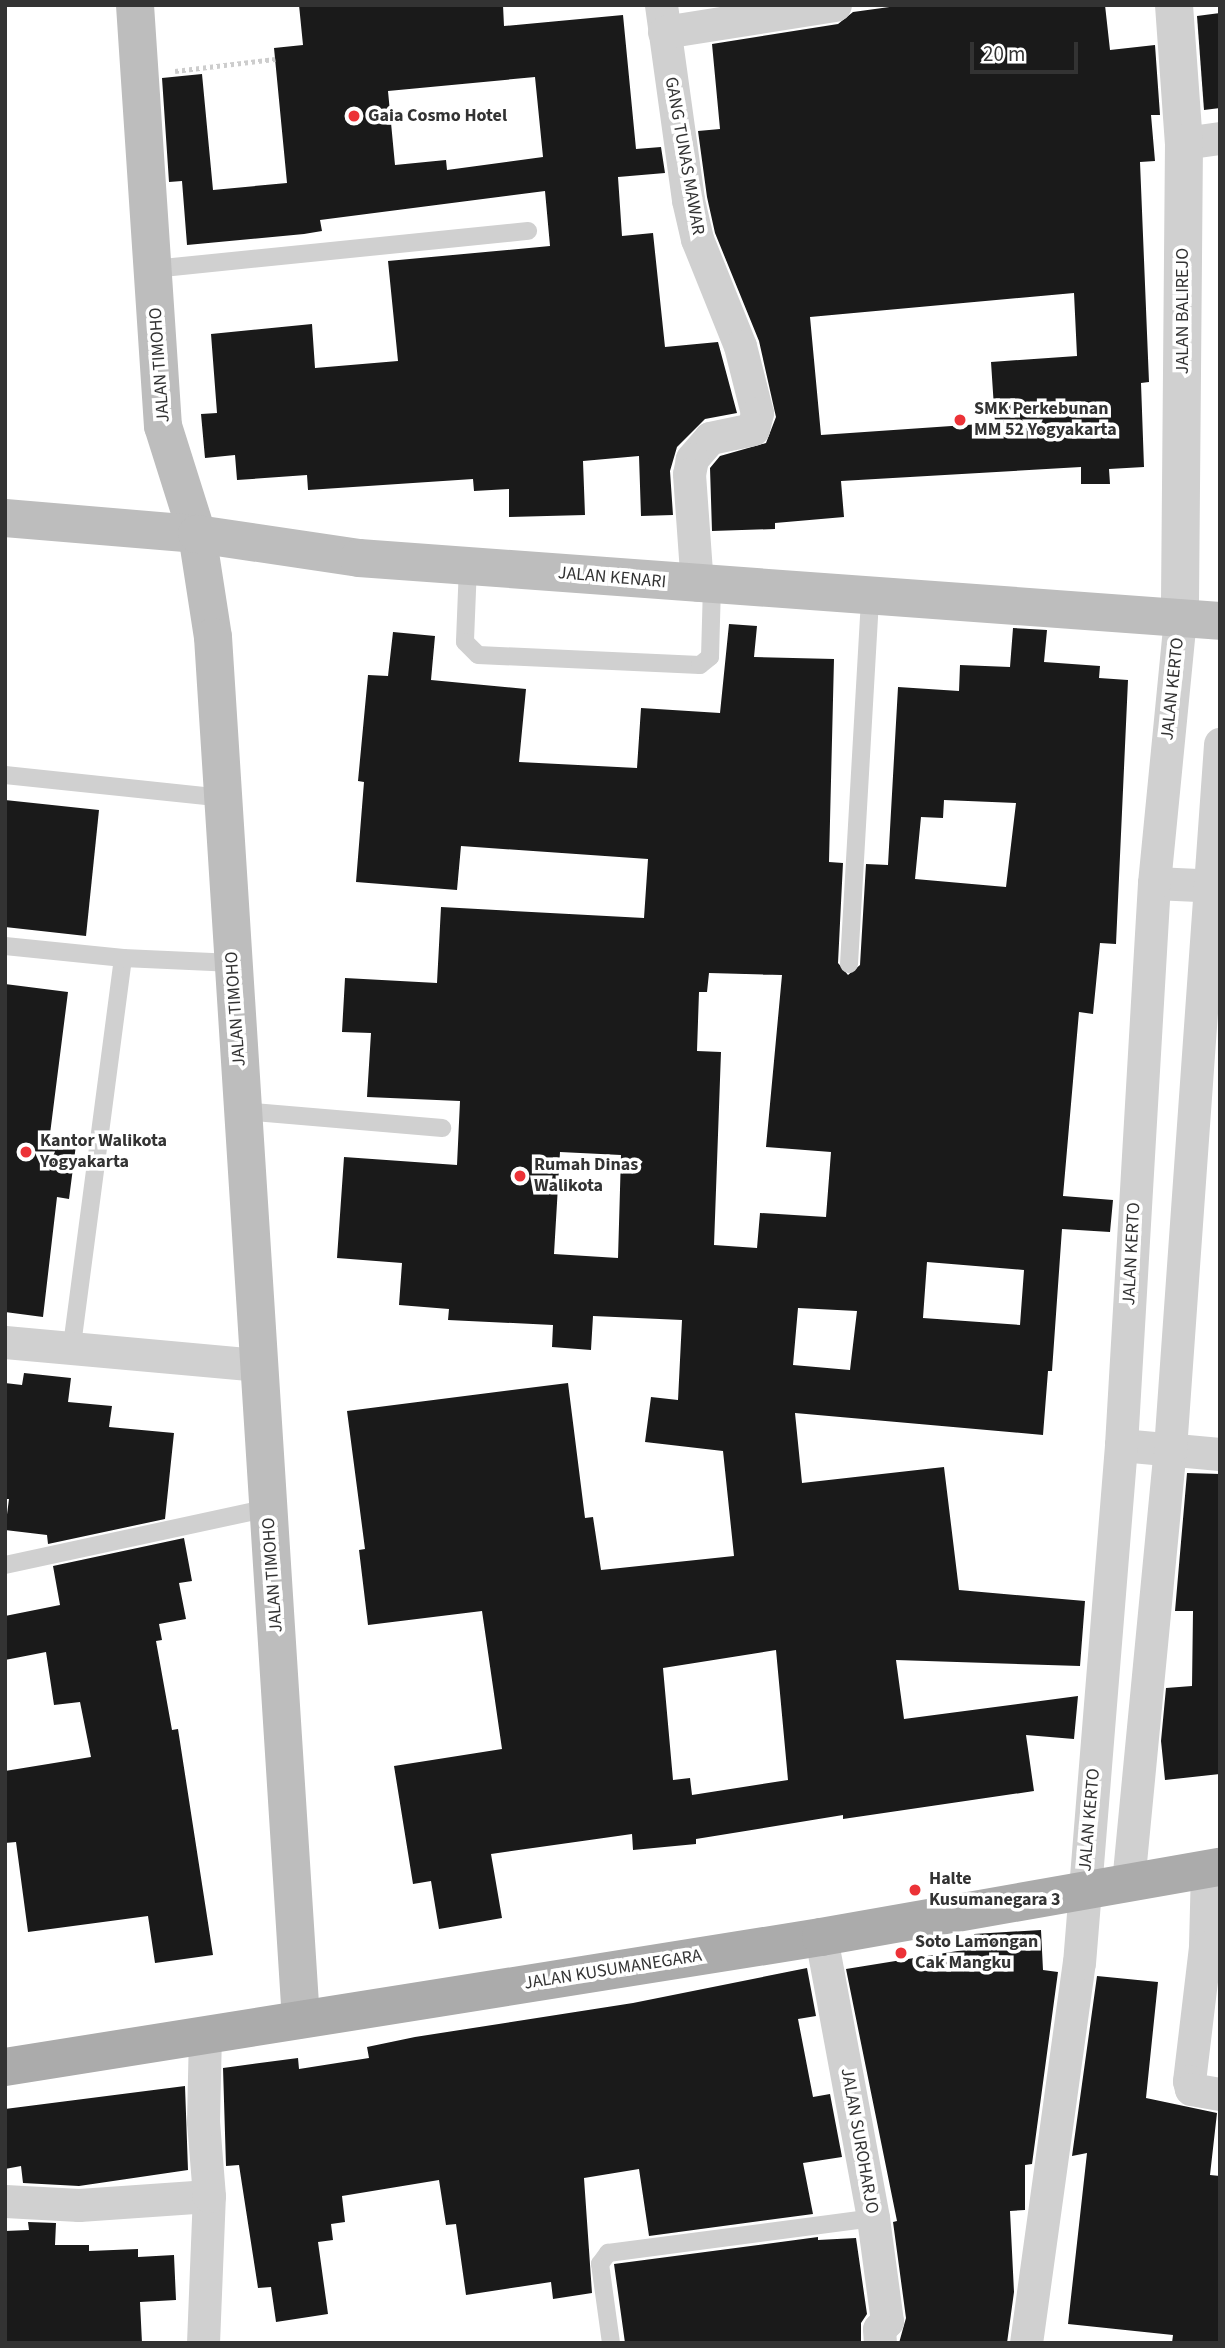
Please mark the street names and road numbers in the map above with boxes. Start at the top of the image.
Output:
street label: GANG TUNAS MAWAR [659,75,709,237]
street label: JALAN BALIREJO [1172,248,1194,374]
street label: JALAN TIMOHO [145,307,175,423]
street label: JALAN KENARI [557,563,667,593]
street label: JALAN KERTO [1157,637,1189,741]
street label: JALAN TIMOHO [221,951,251,1067]
street label: JALAN KERTO [1119,1202,1145,1306]
street label: JALAN TIMOHO [258,1517,288,1633]
street label: JALAN KERTO [1075,1768,1105,1872]
street label: JALAN KUSUMANEGARA [523,1945,703,1995]
street label: JALAN SUROHARJO [836,2066,882,2216]

